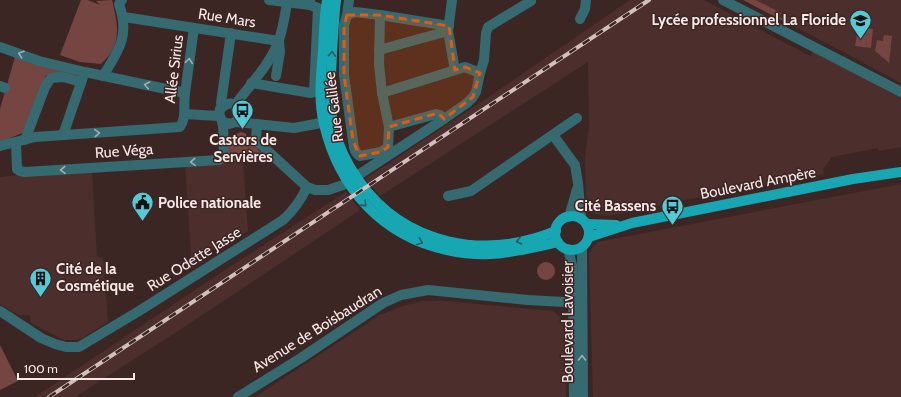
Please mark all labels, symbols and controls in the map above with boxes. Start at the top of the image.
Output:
street label: Rue Mars [197,5,257,31]
school or university icon: Lycée professionnel La Floride [848,7,874,40]
place label: Lycée professionnel La Floride [652,11,846,29]
street label: Allée Sirius [161,34,187,104]
one-way arrow [17,50,24,59]
one-way arrow [328,51,337,57]
one-way arrow [184,58,193,64]
street label: Rue Galilée [321,71,347,143]
one-way arrow [144,81,150,90]
bus stop icon: Castors de Servières [230,98,256,131]
one-way arrow [94,129,100,138]
place label: Castors de Servières [209,131,277,166]
street label: Rue Véga [94,140,155,162]
one-way arrow [190,157,196,166]
street label: Boulevard Ampère [699,163,818,203]
one-way arrow [60,166,66,174]
public building icon: Police nationale [130,190,156,223]
bus stop icon: Cité Bassens [659,193,685,226]
place label: Police nationale [158,194,261,212]
place label: Cité Bassens [575,197,656,215]
one-way arrow [360,199,367,206]
street label: Rue Odette Jasse [144,223,245,295]
one-way arrow [415,237,423,245]
one-way arrow [516,237,522,245]
place label: Cité de la Cosmétique [56,260,134,295]
street label: Boulevard Lavoisier [559,261,577,383]
building icon: Cité de la Cosmétique [28,265,54,298]
street label: Avenue de Boisbaudran [249,282,385,376]
scale bar [18,355,134,381]
one-way arrow [578,355,586,361]
text: 100 m [24,361,58,376]

